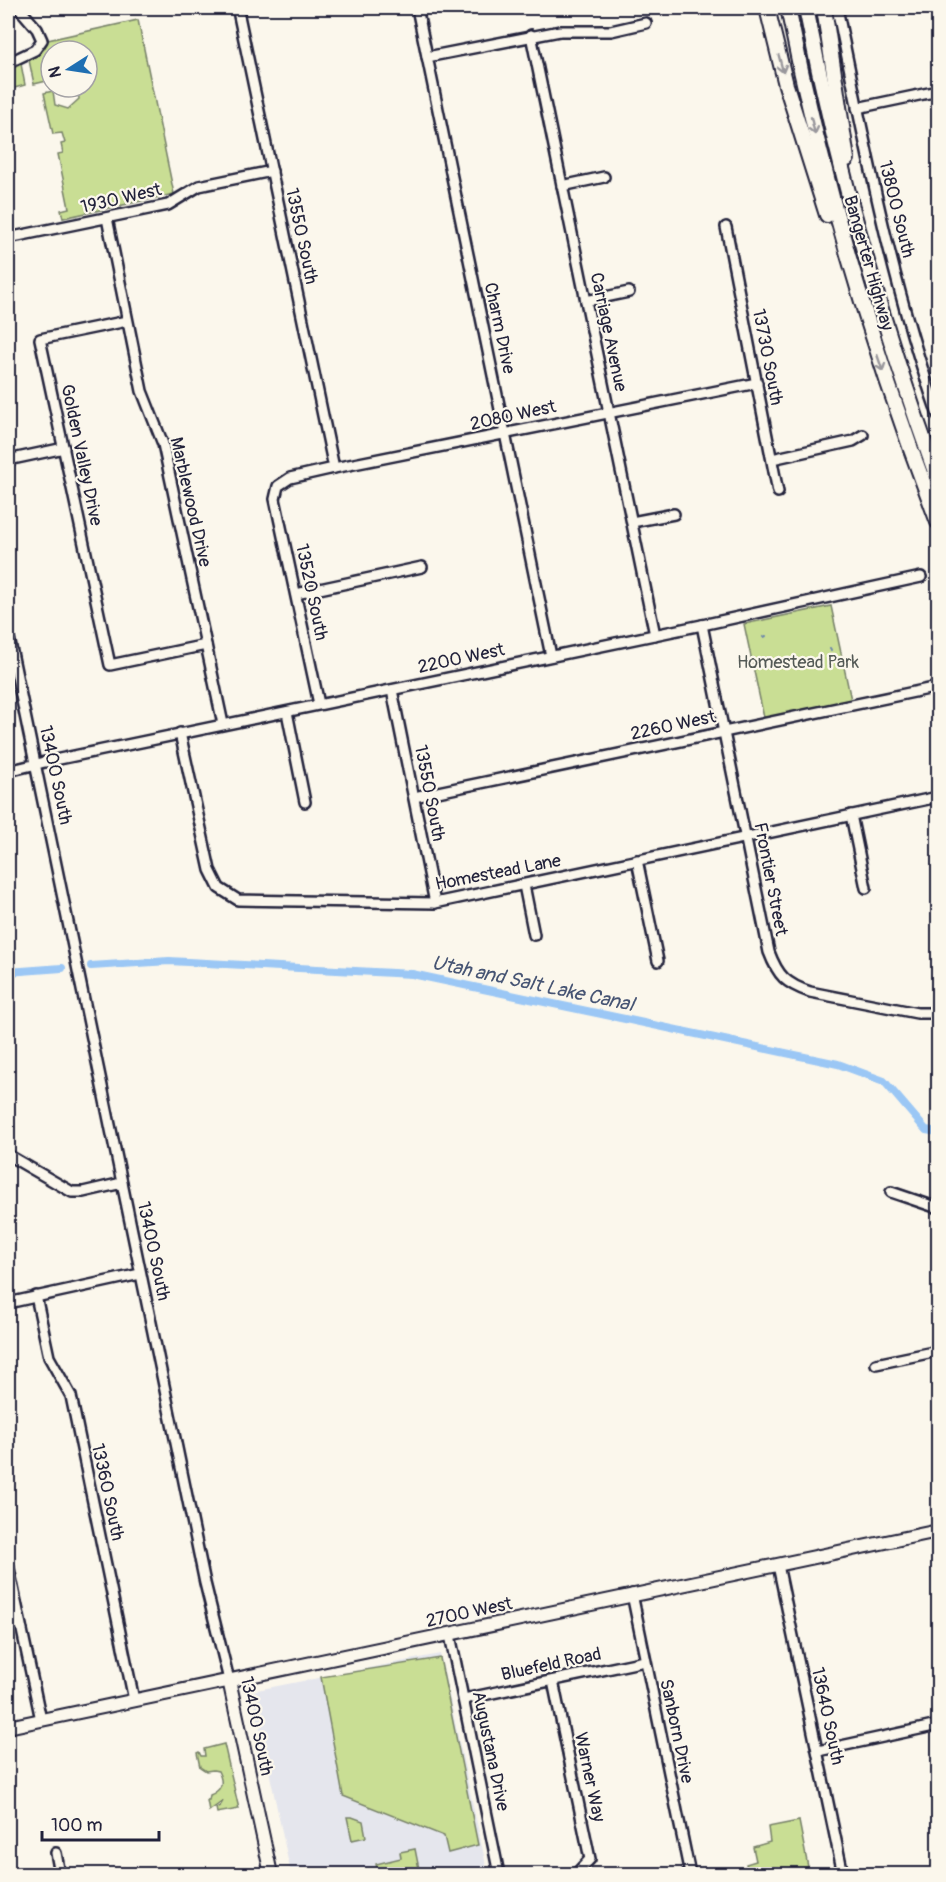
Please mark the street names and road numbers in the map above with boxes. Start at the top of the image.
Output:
street label: 13800 South [873,158,920,260]
street label: 1930 West [79,178,164,219]
street label: 13550 South [280,186,323,286]
street label: Bangerter Highway [838,193,899,334]
street label: Carriage Avenue [585,270,632,394]
street label: Charm Drive [479,280,520,376]
street label: 13730 South [747,307,788,407]
street label: Golden Valley Drive [55,382,108,528]
street label: 2080 West [468,395,559,436]
street label: Marblewood Drive [164,435,217,569]
street label: 13520 South [290,542,333,642]
street label: 2200 West [416,638,507,679]
street label: 2260 West [628,705,718,746]
street label: 13400 South [34,723,77,827]
street label: 13550 South [409,743,450,843]
street label: Frontier Street [748,821,793,938]
street label: Homestead Lane [433,849,563,896]
street label: 13400 South [132,1199,175,1303]
street label: 13360 South [86,1441,129,1543]
street label: 2700 West [424,1592,515,1633]
street label: Bluefeld Road [499,1643,603,1686]
street label: 13640 South [806,1665,849,1767]
street label: 13400 South [235,1674,278,1778]
street label: Sanborn Drive [654,1677,699,1785]
street label: Augustana Drive [467,1689,514,1813]
street label: Warner Way [569,1730,610,1824]

